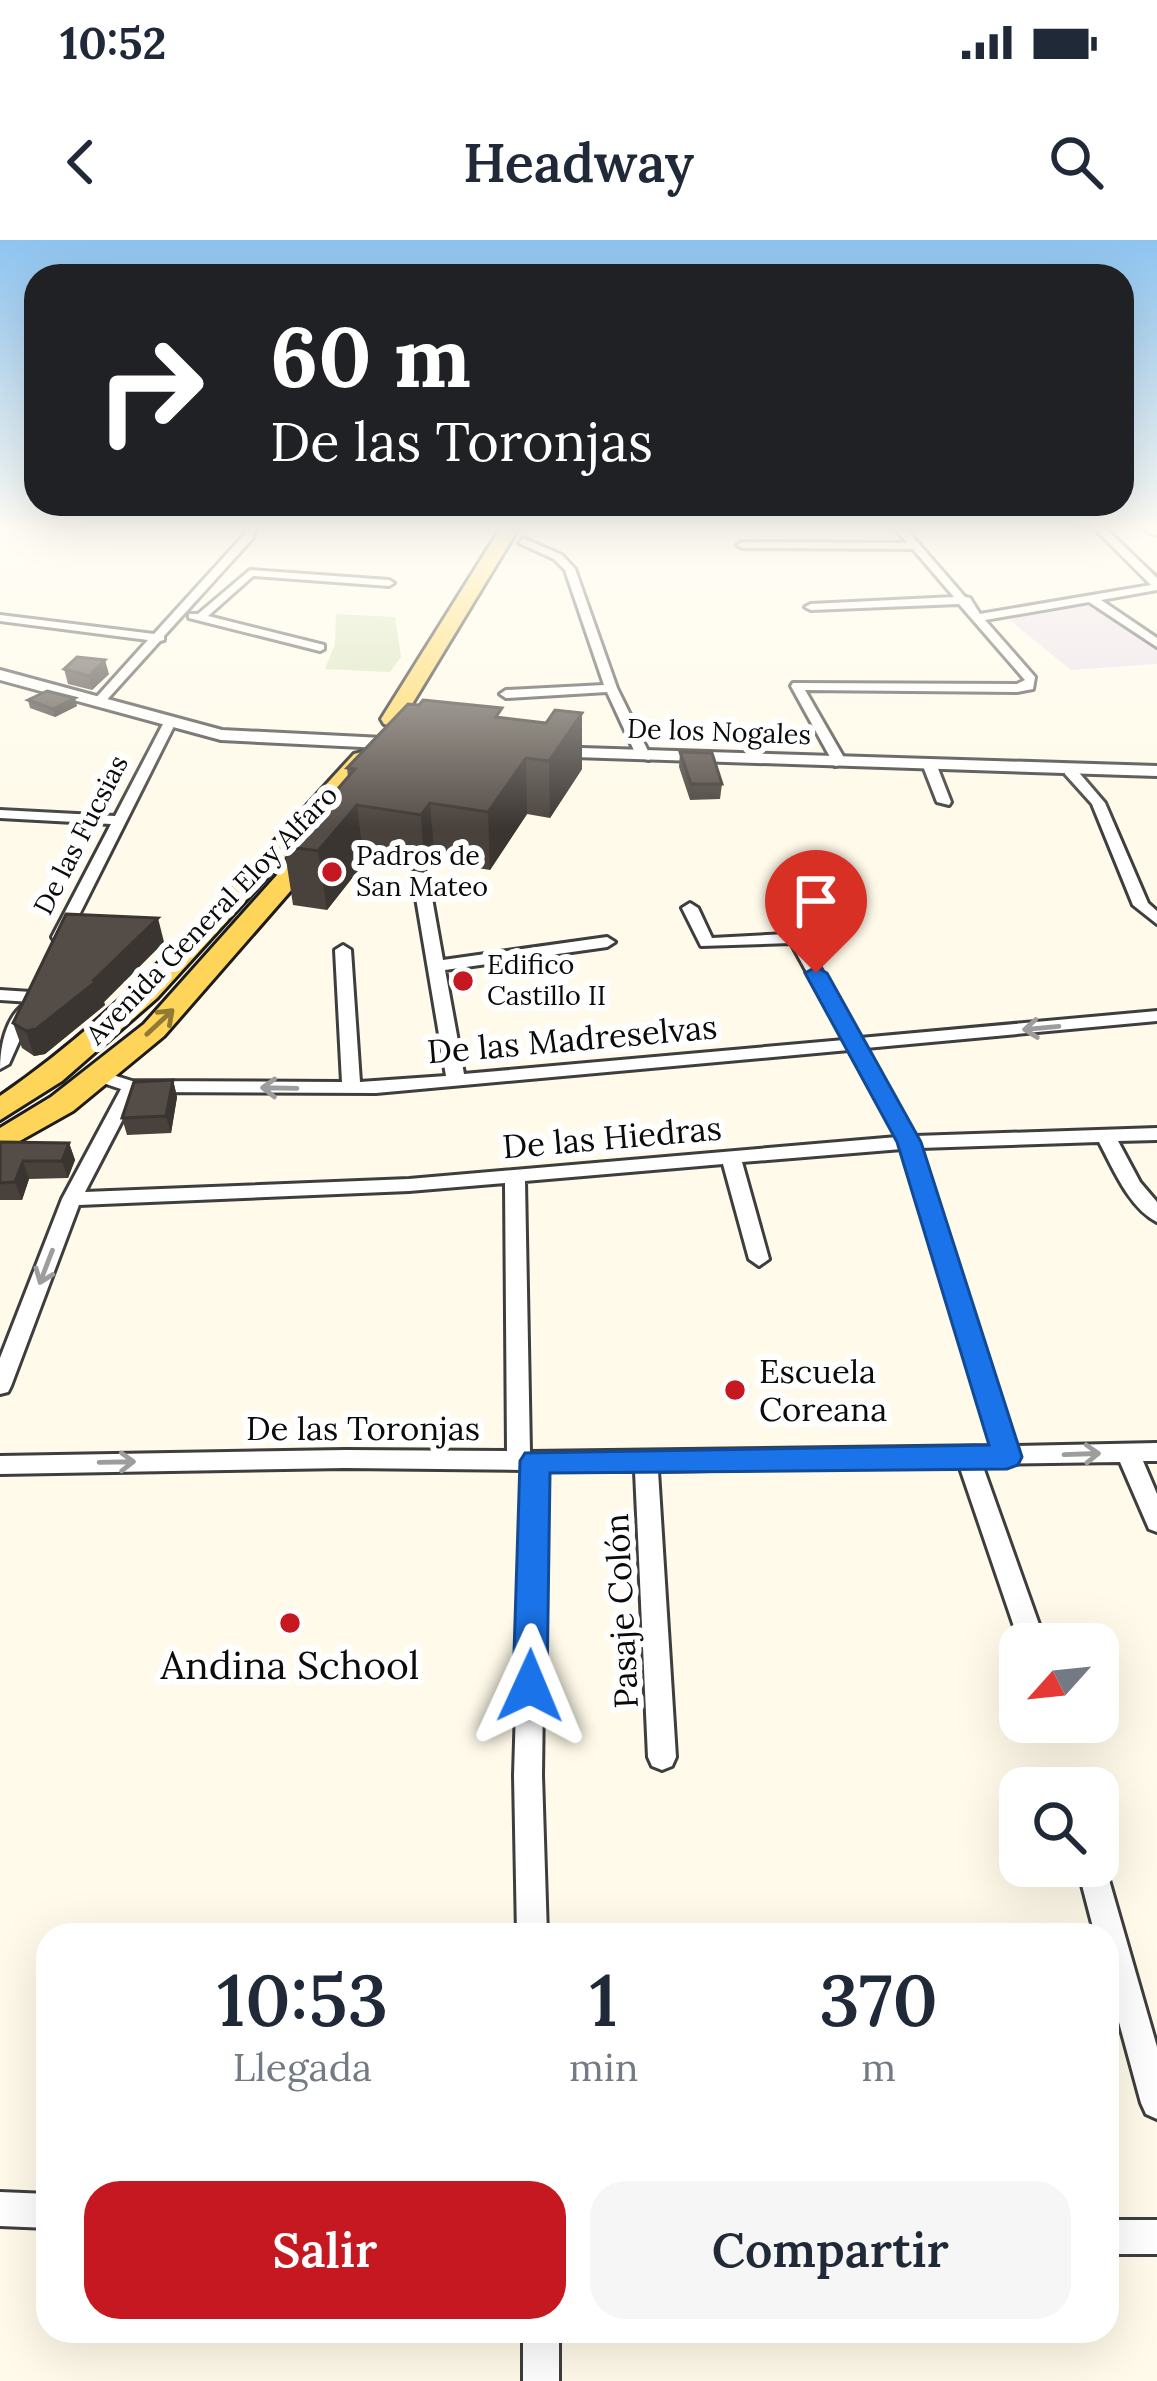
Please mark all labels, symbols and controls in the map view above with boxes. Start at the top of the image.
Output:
text: 10:52 [60,14,166,71]
text: Headway [463,128,694,197]
icon: back [48,129,114,195]
icon: search [1043,129,1109,195]
text: 60 m [270,302,471,410]
icon: right [72,312,228,468]
text: De las Toronjas [270,407,653,476]
street label: De los Nogales [626,711,812,751]
street label: De las Fucsias [25,749,135,920]
street label: Avenida General Eloy Alfaro [78,778,344,1052]
place label: Padros de San Mateo [356,838,488,903]
pin [765,850,867,973]
marker: Padros de San Mateo [319,859,345,885]
icon: arrive [783,868,849,934]
place label: Edifico Castillo II [487,947,606,1012]
marker: Edifico Castillo II [450,968,476,994]
street label: De las Madreselvas [425,1005,719,1073]
one-way arrow [145,1009,175,1036]
one-way arrow [1022,1017,1061,1040]
one-way arrow [260,1076,299,1099]
street label: De las Hiedras [501,1107,723,1167]
one-way arrow [33,1248,55,1285]
place label: Escuela Coreana [759,1350,887,1430]
marker: Escuela Coreana [722,1377,748,1403]
street label: De las Toronjas [246,1407,480,1449]
one-way arrow [1062,1443,1101,1466]
one-way arrow [97,1451,136,1474]
street label: Pasaje Colón [595,1513,647,1709]
marker: Andina School [277,1610,303,1636]
position arrow [467,1623,593,1749]
north arrow [999,1623,1119,1743]
map controls [999,1623,1119,1887]
place label: Andina School [160,1640,419,1690]
button: search [999,1767,1119,1887]
text: 10:53 [217,1954,388,2046]
text: 1 [590,1954,618,2046]
text: 370 [819,1954,938,2046]
text: Llegada [233,2042,372,2092]
text: min [569,2042,638,2092]
text: m [861,2042,896,2092]
button: Salir [84,2181,566,2319]
button: Compartir [590,2181,1071,2319]

